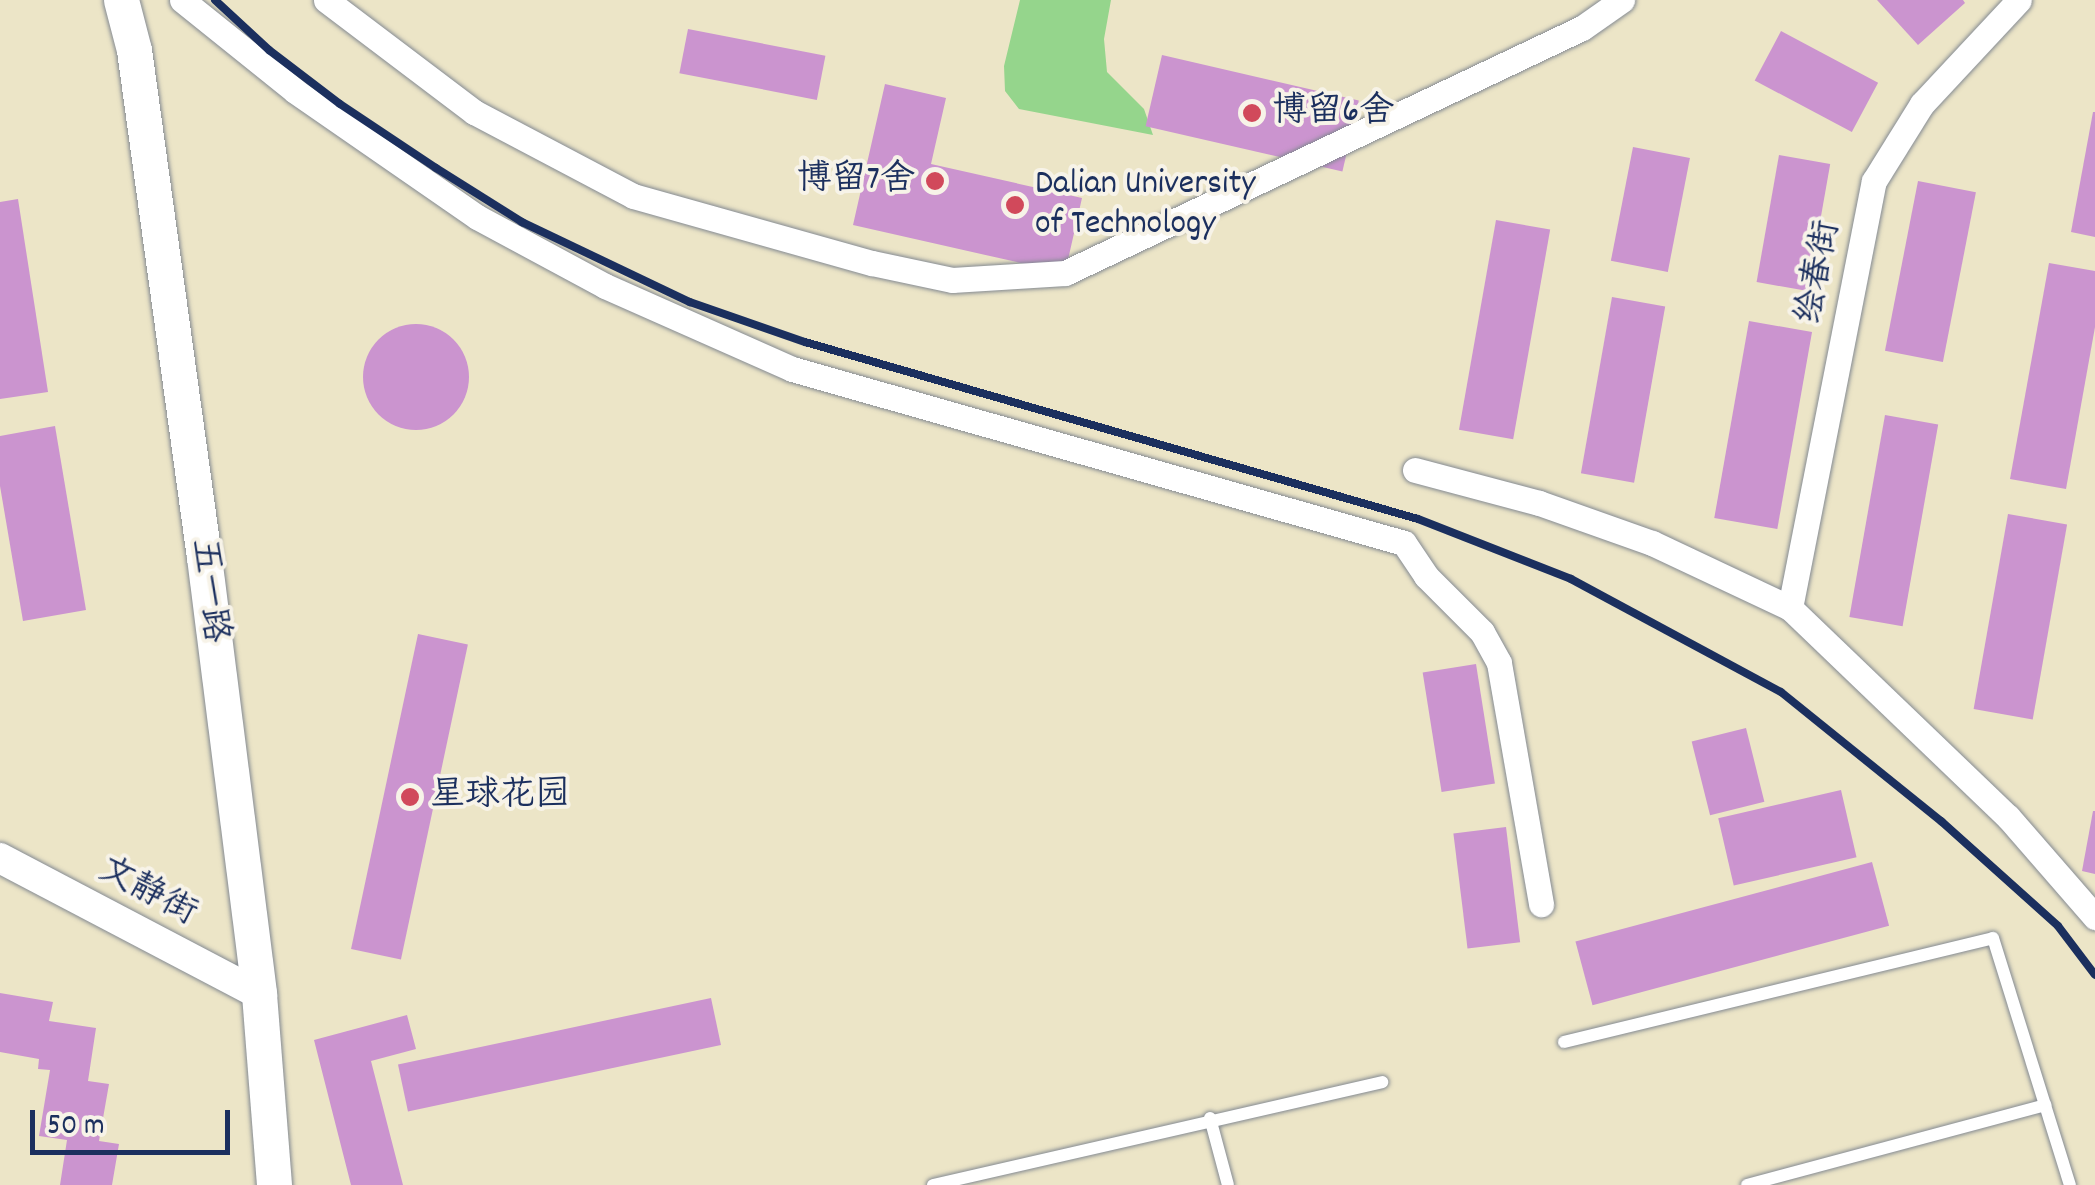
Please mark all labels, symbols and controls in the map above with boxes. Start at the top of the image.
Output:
place label: 博留6舍 [1272,92,1394,134]
marker: 博留6舍 [1241,102,1263,124]
place label: 博留7舍 [797,160,915,202]
place label: Dalian University of Technology [1035,164,1255,246]
marker: 博留7舍 [924,170,946,192]
marker: Dalian University of Technology [1004,194,1026,216]
street label: 绘春街 [1789,217,1851,329]
street label: 五一路 [181,536,235,646]
place label: 星球花园 [430,776,570,818]
marker: 星球花园 [399,786,421,808]
street label: 文静街 [91,850,203,936]
scale bar [35,1090,235,1152]
text: 50 m [47,1106,105,1149]

